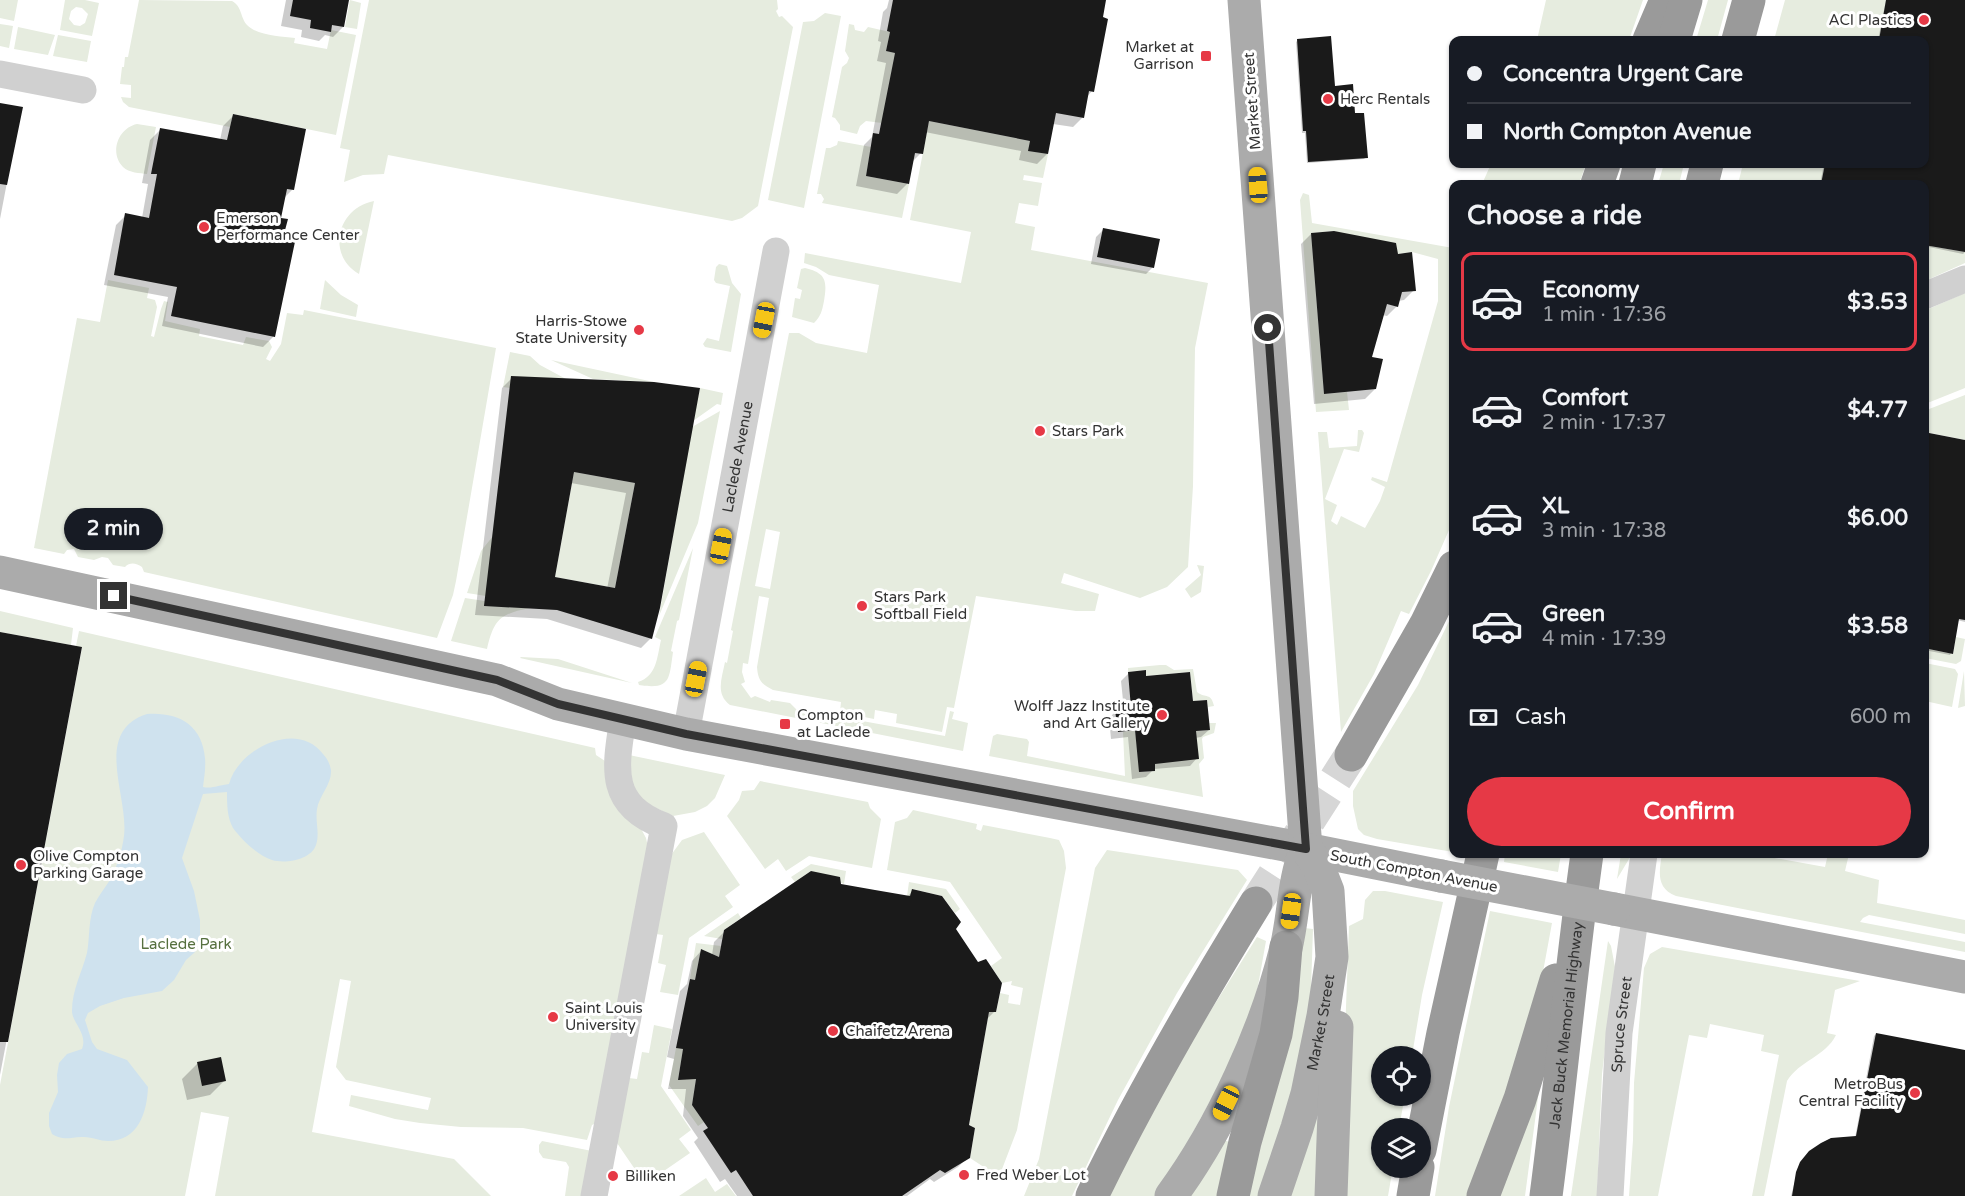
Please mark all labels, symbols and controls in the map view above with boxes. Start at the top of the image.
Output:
place label: ACI Plastics [1828,11,1912,29]
marker: ACI Plastics [1917,13,1931,27]
place label: Market at Garrison [1125,38,1194,73]
marker: Market at Garrison [1199,49,1213,63]
street label: Market Street [1240,51,1264,150]
text: Concentra Urgent Care [1503,61,1743,87]
place label: Herc Rentals [1340,90,1430,108]
marker: Herc Rentals [1321,92,1335,106]
text: North Compton Avenue [1503,119,1751,145]
car [1248,166,1268,204]
text: Choose a ride [1467,199,1642,232]
place label: Emerson Performance Center [216,209,360,244]
marker: Emerson Performance Center [197,220,211,234]
icon: car [1470,275,1524,329]
text: Economy [1542,277,1639,303]
text: $3.53 [1847,289,1908,315]
car [752,301,776,339]
text: 1 min · 17:36 [1542,303,1666,327]
place label: Harris-Stowe State University [515,312,627,347]
route start [1254,314,1281,341]
marker: Harris-Stowe State University [632,323,646,337]
icon: car [1470,383,1524,437]
text: Comfort [1542,385,1628,411]
text: $4.77 [1847,397,1908,423]
street label: Laclede Avenue [718,400,757,514]
text: 2 min · 17:37 [1542,411,1666,435]
place label: Stars Park [1052,422,1124,440]
marker: Stars Park [1033,424,1047,438]
icon: car [1470,491,1524,545]
text: XL [1542,493,1569,519]
text: $6.00 [1847,505,1908,531]
callout: 2 min [64,509,164,551]
text: 2 min [87,517,140,541]
text: 3 min · 17:38 [1542,519,1666,543]
car [709,527,733,565]
route end [100,582,127,609]
place label: Stars Park Softball Field [874,588,967,623]
marker: Stars Park Softball Field [855,599,869,613]
icon: car [1470,599,1524,653]
text: Green [1542,601,1605,627]
text: $3.58 [1847,613,1908,639]
text: 4 min · 17:39 [1542,627,1666,651]
car [684,660,708,698]
place label: Wolff Jazz Institute and Art Gallery [1014,697,1150,732]
icon: cash [1467,701,1500,734]
text: Cash [1515,704,1567,730]
text: 600 m [1850,705,1911,729]
place label: Compton at Laclede [797,706,870,741]
marker: Wolff Jazz Institute and Art Gallery [1155,708,1169,722]
marker: Compton at Laclede [778,717,792,731]
button: Confirm [1467,777,1911,846]
street label: South Compton Avenue [1329,846,1499,896]
place label: Olive Compton Parking Garage [33,847,143,882]
marker: Olive Compton Parking Garage [14,858,28,872]
car [1280,892,1302,930]
street label: Jack Buck Memorial Highway [1545,921,1587,1130]
park label: Laclede Park [140,935,232,953]
street label: Market Street [1303,973,1338,1072]
street label: Spruce Street [1608,975,1636,1073]
place label: Saint Louis University [565,999,643,1034]
marker: Saint Louis University [546,1010,560,1024]
place label: Chaifetz Arena [845,1022,950,1040]
marker: Chaifetz Arena [826,1024,840,1038]
map controls [1371,1046,1431,1178]
button: locate [1371,1046,1431,1106]
place label: MetroBus Central Facility [1799,1075,1903,1110]
car [1210,1083,1242,1123]
marker: MetroBus Central Facility [1908,1086,1922,1100]
button: layers [1371,1118,1431,1178]
place label: Fred Weber Lot [976,1166,1086,1184]
place label: Billiken [625,1167,676,1185]
marker: Fred Weber Lot [957,1168,971,1182]
marker: Billiken [606,1169,620,1183]

